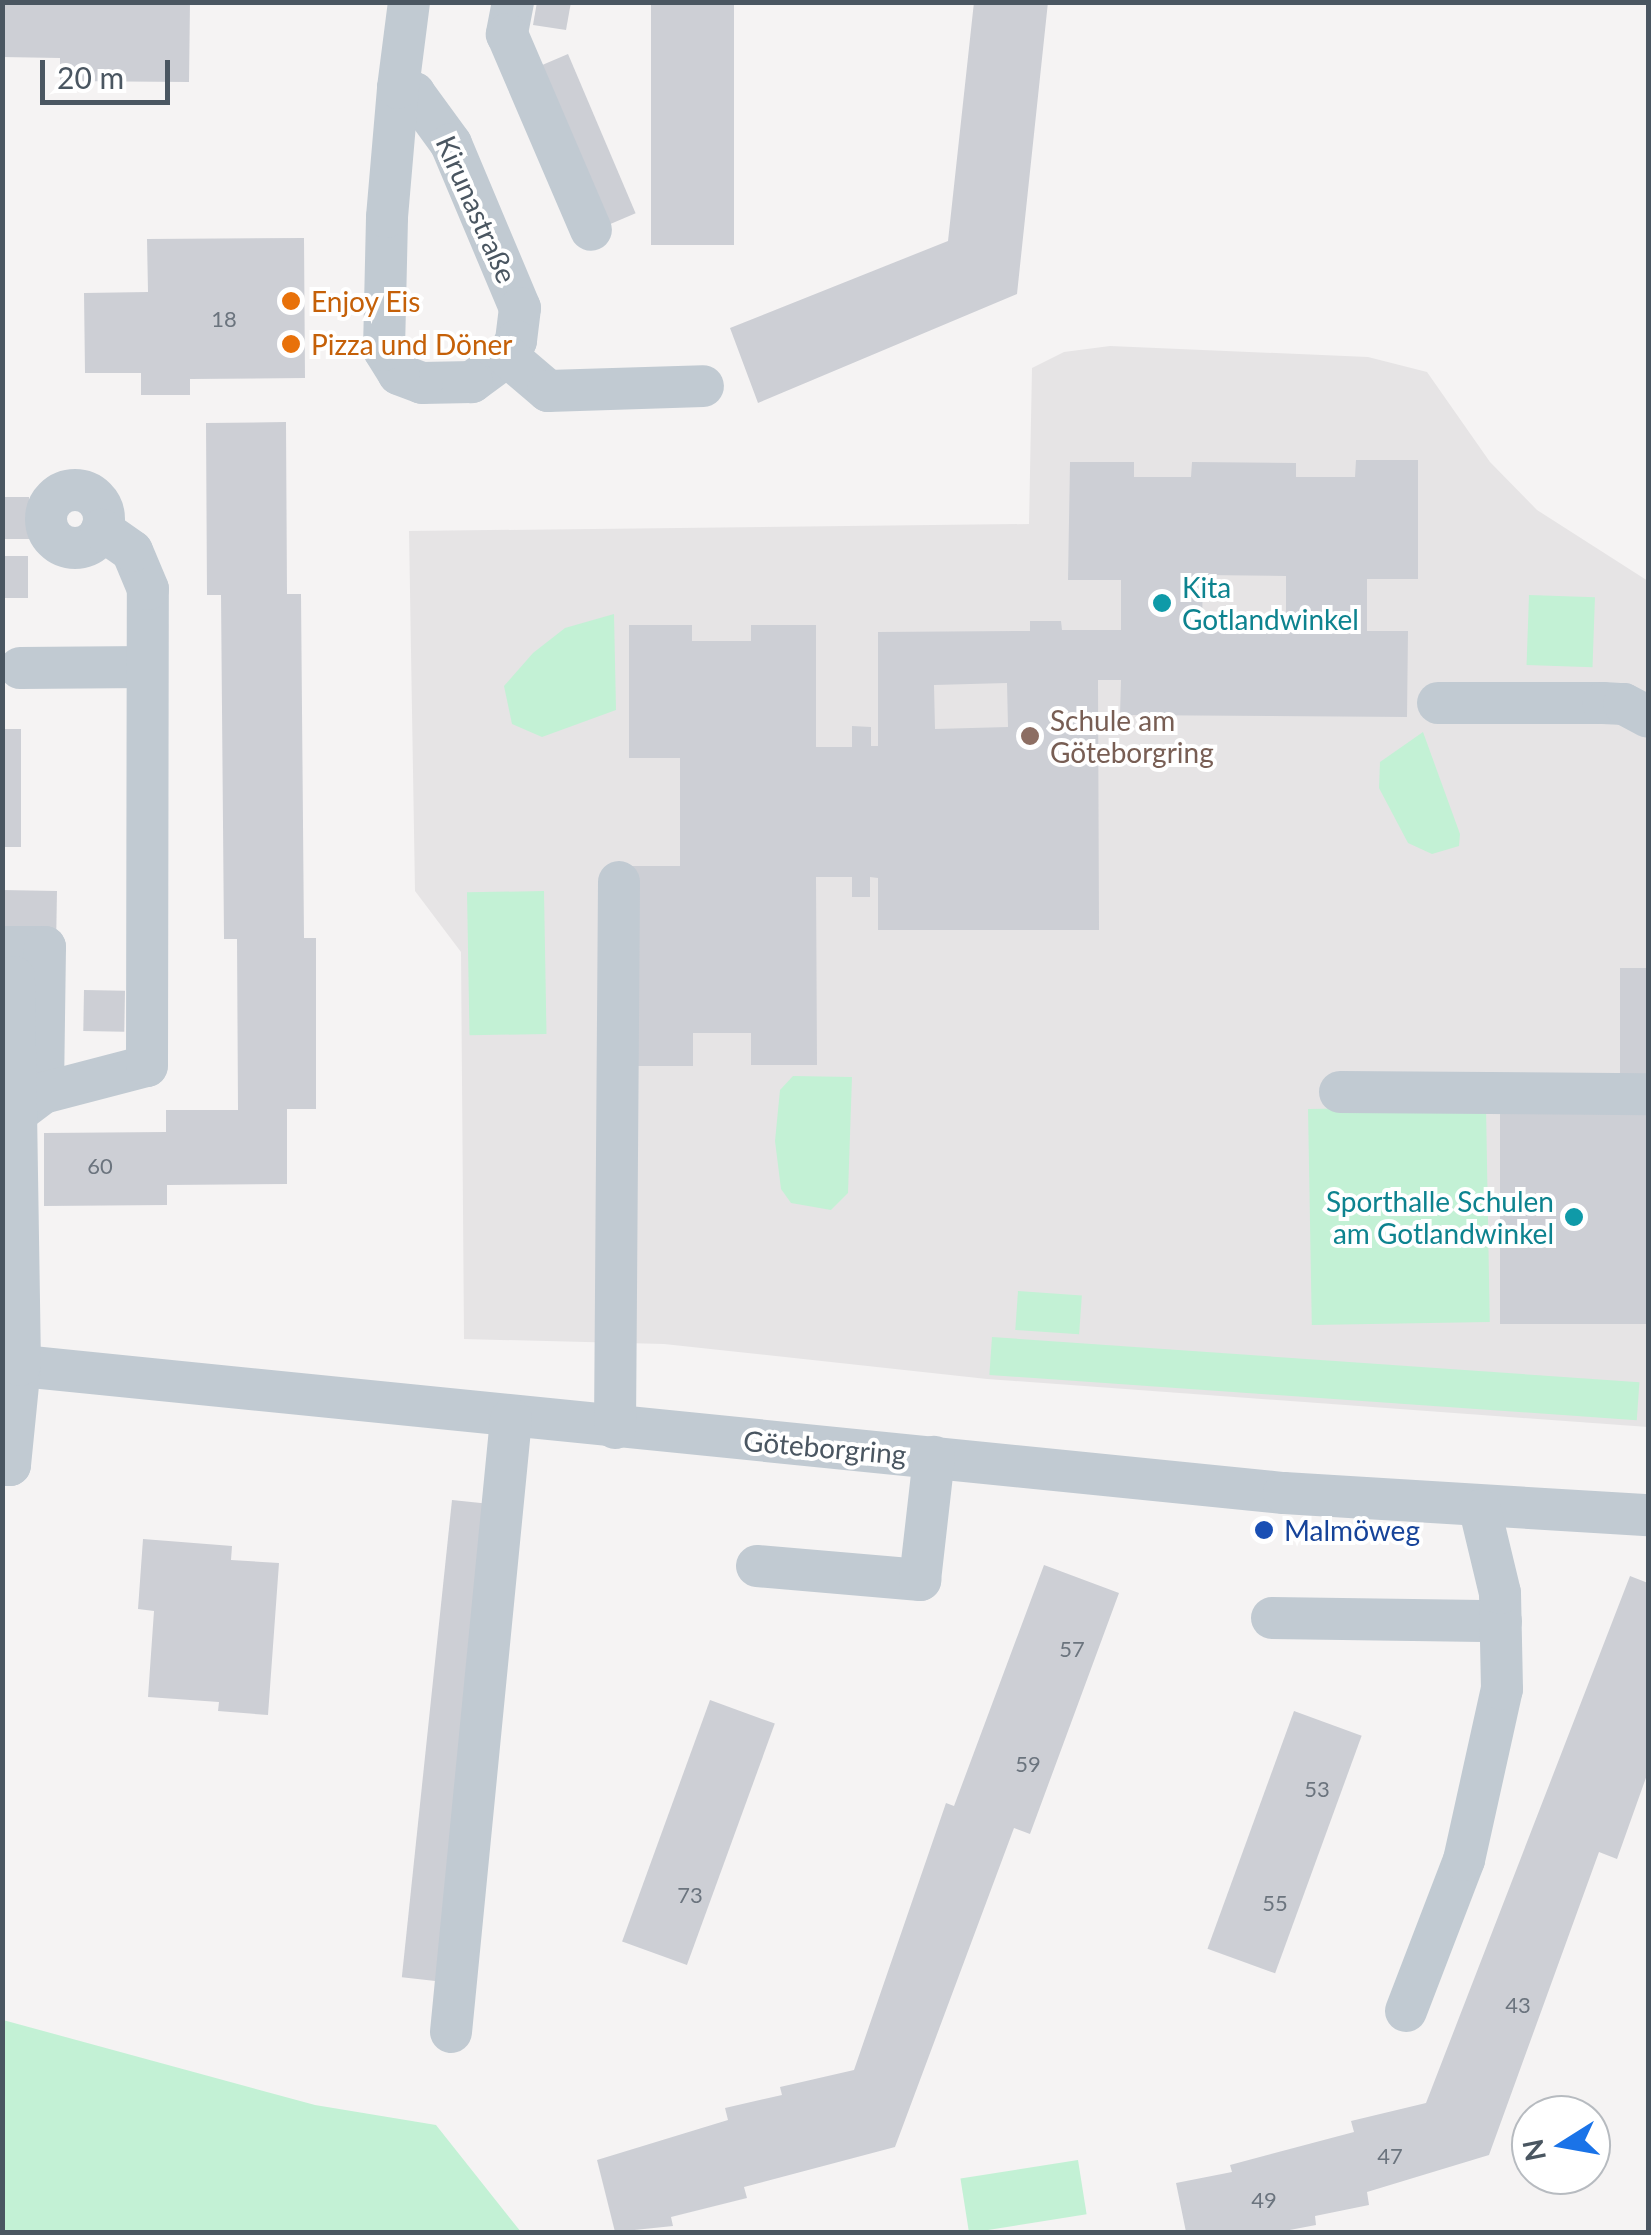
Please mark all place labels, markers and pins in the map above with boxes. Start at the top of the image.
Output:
place label: Enjoy Eis [311,284,421,318]
marker: Enjoy Eis [280,290,302,312]
place label: Pizza und Döner [311,327,513,361]
marker: Pizza und Döner [280,333,302,355]
place label: Kita Gotlandwinkel [1182,570,1359,636]
marker: Kita Gotlandwinkel [1151,592,1173,614]
place label: Schule am Göteborgring [1050,703,1214,769]
marker: Schule am Göteborgring [1019,725,1041,747]
place label: Sporthalle Schulen am Gotlandwinkel [1326,1184,1554,1250]
marker: Sporthalle Schulen am Gotlandwinkel [1563,1206,1585,1228]
place label: Malmöweg [1284,1513,1420,1547]
marker: Malmöweg [1253,1519,1275,1541]

